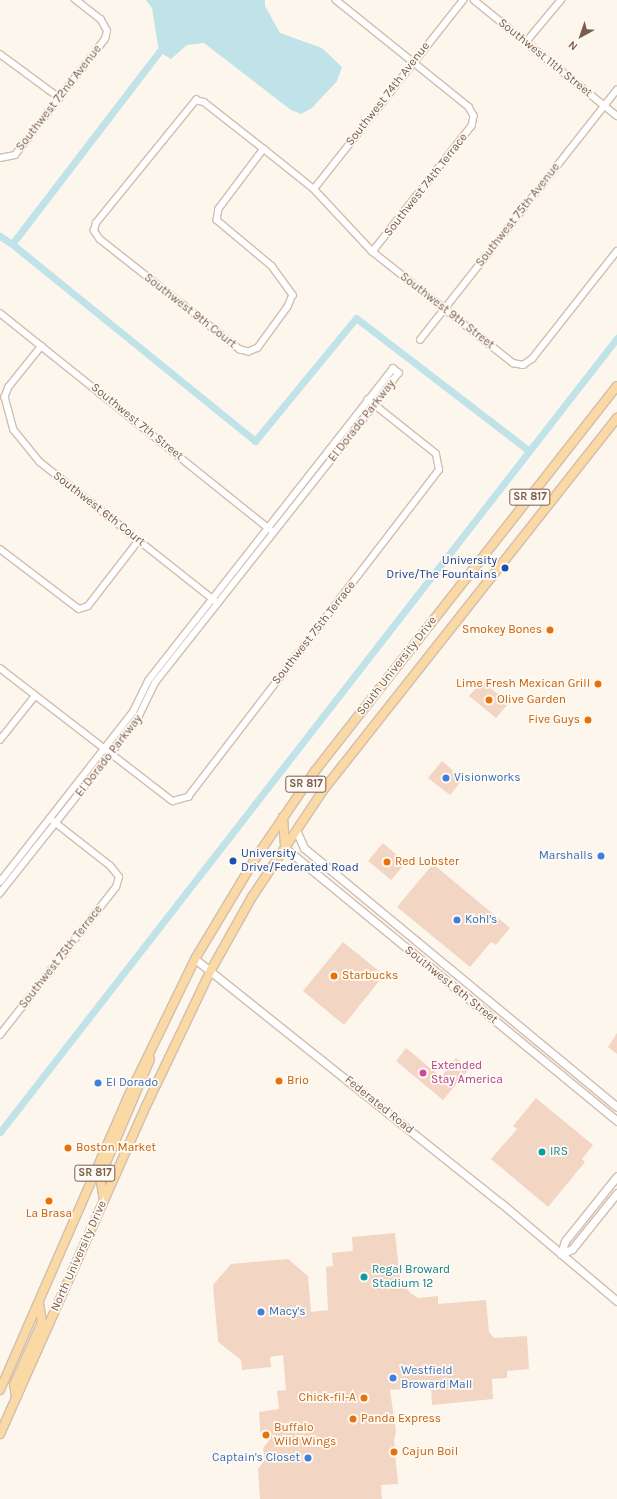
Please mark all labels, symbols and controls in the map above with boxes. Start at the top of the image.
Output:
street label: Southwest 11th Street [495,16,595,100]
north arrow [561,16,601,56]
text: N [566,38,580,53]
street label: Southwest 74th Avenue [343,39,433,149]
street label: Southwest 72nd Avenue [13,42,105,154]
street label: Southwest 74th Terrace [381,130,471,240]
street label: Southwest 75th Avenue [473,160,563,270]
street label: Southwest 9th Street [397,270,497,352]
street label: Southwest 9th Court [141,271,239,351]
street label: El Dorado Parkway [326,377,398,465]
street label: Southwest 7th Street [88,380,186,464]
street label: Southwest 6th Court [50,469,148,549]
road number: SR 817 [509,488,551,506]
place label: University Drive/The Fountains [386,554,497,582]
marker: University Drive/The Fountains [500,563,510,573]
street label: Southwest 75th Terrace [269,578,359,688]
street label: South University Drive [354,614,440,718]
place label: Smokey Bones [462,623,542,637]
marker: Smokey Bones [545,625,555,635]
place label: Lime Fresh Mexican Grill [456,677,590,691]
marker: Lime Fresh Mexican Grill [593,679,603,689]
place label: Olive Garden [497,693,566,707]
marker: Olive Garden [484,695,494,705]
street label: El Dorado Parkway [73,712,145,800]
place label: Five Guys [528,713,580,727]
marker: Five Guys [583,715,593,725]
place label: Visionworks [454,771,521,785]
marker: Visionworks [441,773,451,783]
road number: SR 817 [285,775,327,793]
place label: University Drive/Federated Road [241,847,359,875]
place label: Marshalls [539,849,593,863]
marker: Marshalls [596,851,606,861]
place label: Red Lobster [395,855,459,869]
marker: University Drive/Federated Road [228,856,238,866]
marker: Red Lobster [382,857,392,867]
street label: Southwest 75th Terrace [16,902,106,1012]
place label: Kohl's [465,913,497,927]
marker: Kohl's [452,915,462,925]
street label: Southwest 6th Street [401,943,501,1027]
place label: Starbucks [342,969,398,983]
marker: Starbucks [329,971,339,981]
place label: Extended Stay America [431,1059,503,1087]
marker: Extended Stay America [418,1068,428,1078]
street label: Federated Road [342,1073,416,1137]
place label: Brio [287,1074,309,1088]
place label: El Dorado [106,1076,158,1090]
marker: Brio [274,1076,284,1086]
marker: El Dorado [93,1078,103,1088]
place label: Boston Market [76,1141,156,1155]
marker: Boston Market [63,1143,73,1153]
place label: IRS [550,1145,568,1159]
marker: IRS [537,1147,547,1157]
road number: SR 817 [74,1164,116,1182]
marker: La Brasa [44,1196,54,1206]
street label: North University Drive [48,1198,110,1314]
place label: La Brasa [26,1207,72,1221]
place label: Regal Broward Stadium 12 [372,1263,450,1291]
marker: Regal Broward Stadium 12 [359,1272,369,1282]
place label: Macy's [269,1305,305,1319]
marker: Macy's [256,1307,266,1317]
place label: Westfield Broward Mall [401,1364,472,1392]
marker: Westfield Broward Mall [388,1373,398,1383]
place label: Chick-fil-A [299,1391,356,1405]
marker: Chick-fil-A [359,1393,369,1403]
place label: Panda Express [361,1412,441,1426]
marker: Panda Express [348,1414,358,1424]
place label: Buffalo Wild Wings [274,1421,336,1449]
marker: Buffalo Wild Wings [261,1430,271,1440]
place label: Cajun Boil [402,1445,458,1459]
marker: Cajun Boil [389,1447,399,1457]
place label: Captain's Closet [212,1451,300,1465]
marker: Captain's Closet [303,1453,313,1463]

